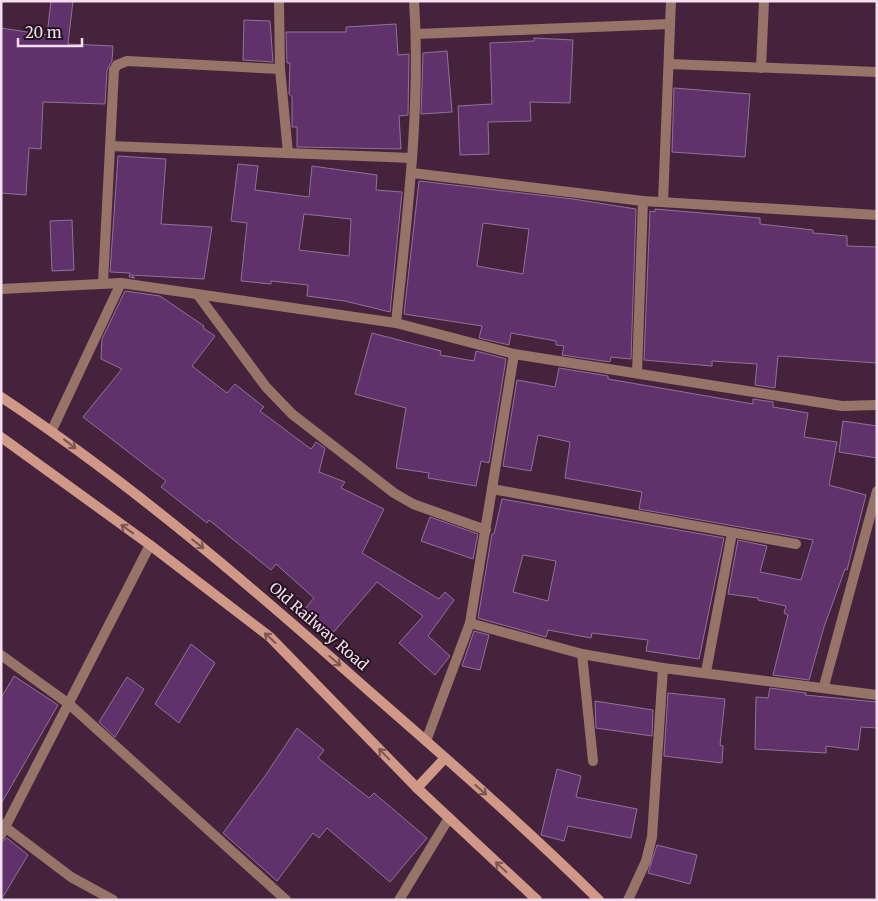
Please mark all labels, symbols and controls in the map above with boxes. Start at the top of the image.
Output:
scale bar [18,15,81,47]
text: 20 m [25,23,62,42]
one-way arrow [63,439,76,450]
one-way arrow [121,523,135,534]
one-way arrow [191,539,204,550]
street label: Old Railway Road [266,578,372,674]
one-way arrow [264,632,277,644]
one-way arrow [329,655,342,667]
one-way arrow [378,748,390,761]
one-way arrow [475,784,488,796]
one-way arrow [495,861,508,872]

